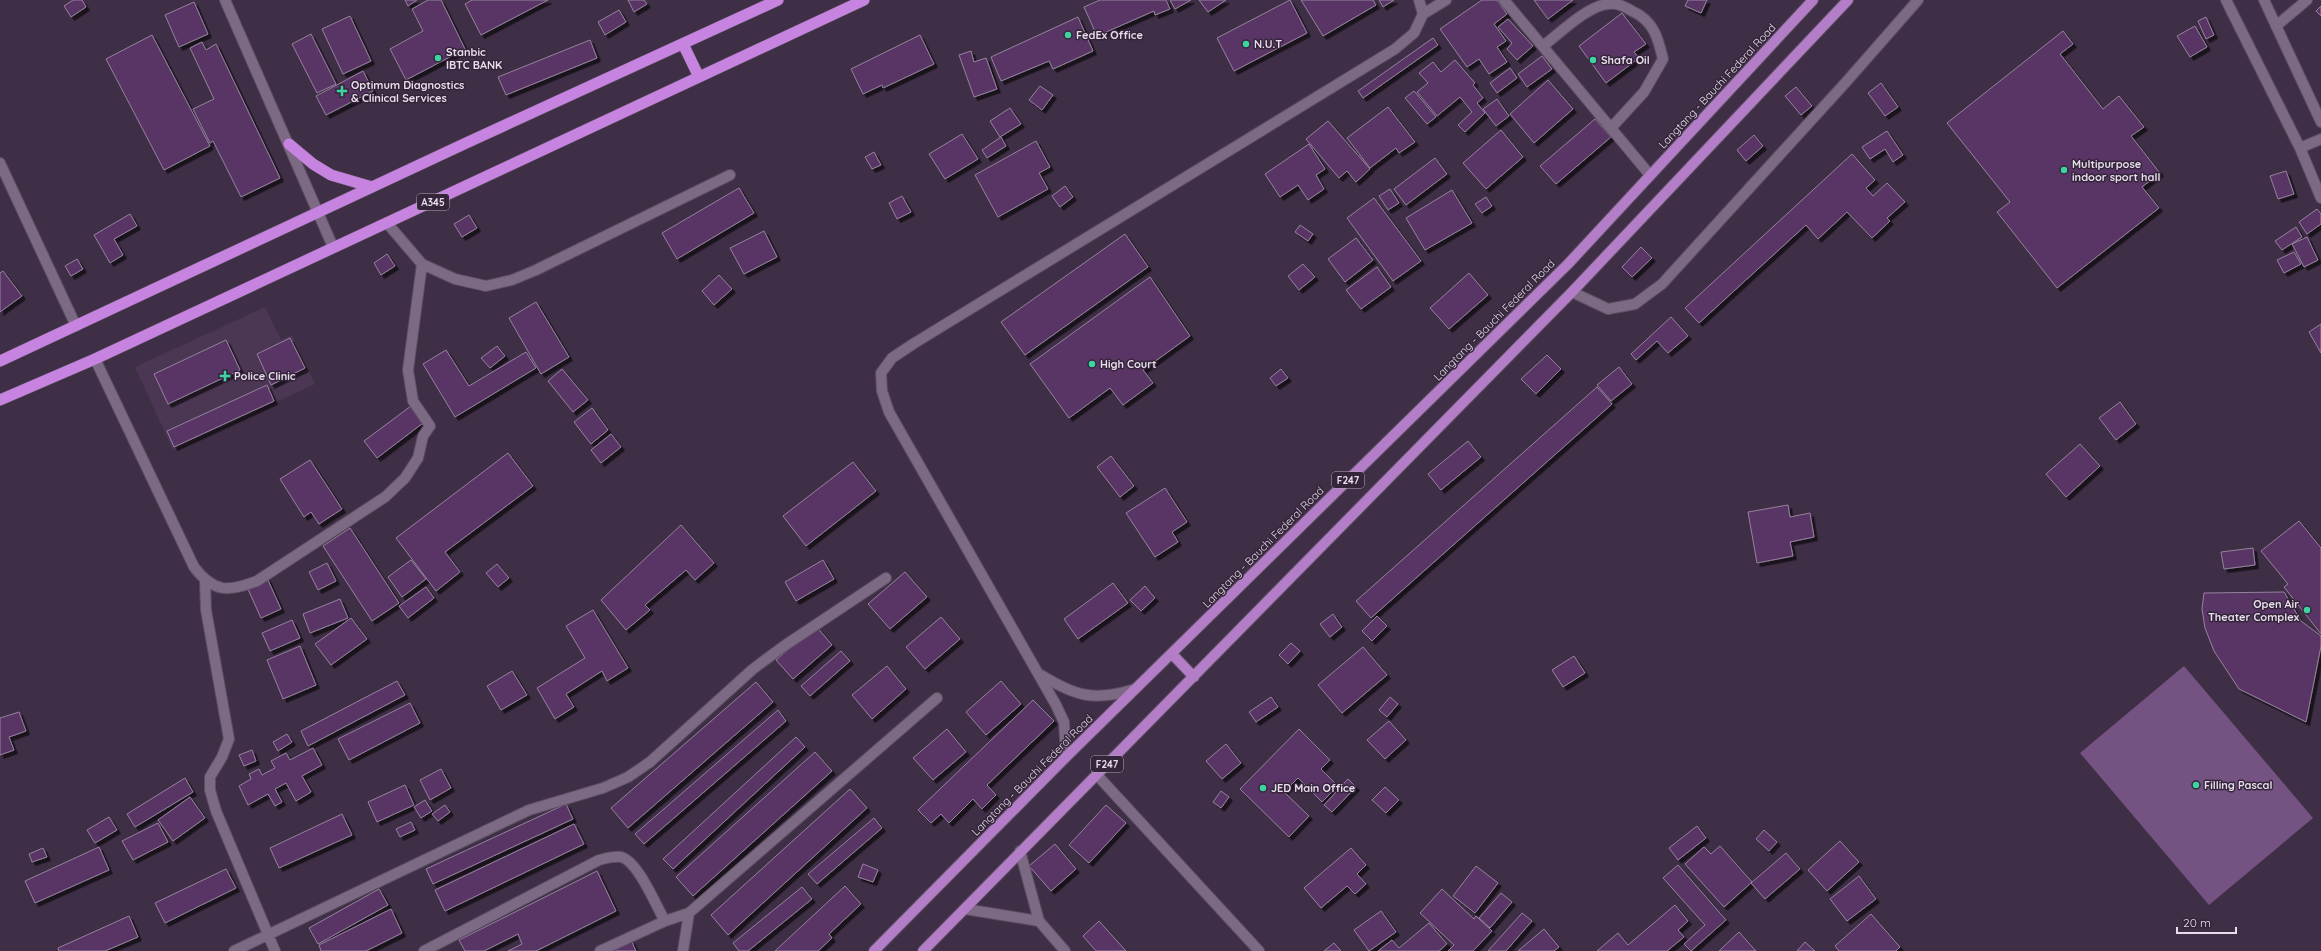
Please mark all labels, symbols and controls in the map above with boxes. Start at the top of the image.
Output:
street label: Langtang - Bauchi Federal Road [1655,21,1779,151]
place label: FedEx Office [1076,28,1143,42]
marker: FedEx Office [1063,30,1073,40]
place label: N.U.T [1254,37,1282,51]
marker: N.U.T [1241,39,1251,49]
place label: Stanbic IBTC BANK [446,45,502,72]
marker: Stanbic IBTC BANK [433,53,443,63]
place label: Shafa Oil [1601,53,1650,67]
marker: Shafa Oil [1588,55,1598,65]
place label: Optimum Diagnostics & Clinical Services [351,78,464,105]
marker: Optimum Diagnostics & Clinical Services [336,85,348,97]
place label: Multipurpose indoor sport hall [2072,157,2160,184]
marker: Multipurpose indoor sport hall [2059,165,2069,175]
road number: A345 [417,194,449,210]
street label: Langtang - Bauchi Federal Road [1430,256,1558,384]
place label: High Court [1100,357,1157,371]
marker: High Court [1087,359,1097,369]
place label: Police Clinic [234,369,296,383]
marker: Police Clinic [219,370,231,382]
road number: F247 [1332,472,1364,488]
street label: Langtang - Bauchi Federal Road [1199,483,1327,611]
place label: Open Air Theater Complex [2208,597,2300,624]
marker: Open Air Theater Complex [2302,605,2312,615]
street label: Langtang - Bauchi Federal Road [968,711,1096,839]
road number: F247 [1091,756,1123,772]
place label: Filling Pascal [2204,778,2272,792]
marker: Filling Pascal [2191,780,2201,790]
place label: JED Main Office [1271,781,1356,795]
marker: JED Main Office [1258,783,1268,793]
scale bar [2177,909,2236,935]
text: 20 m [2183,915,2211,930]

